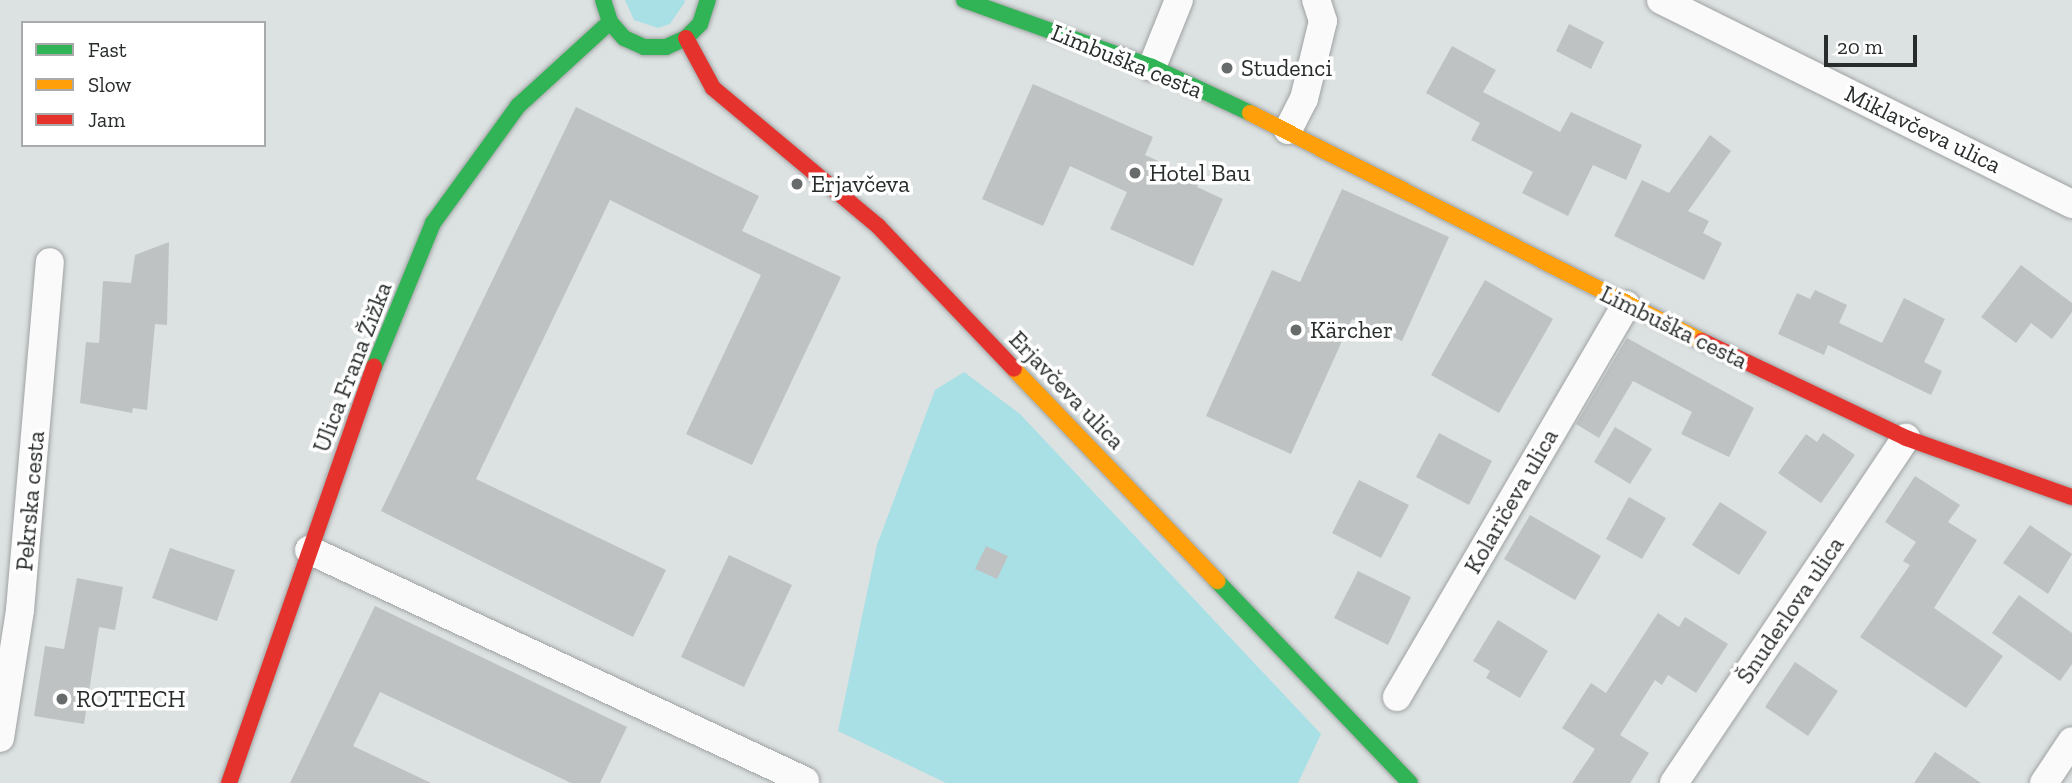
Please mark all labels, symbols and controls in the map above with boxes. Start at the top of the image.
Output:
street label: Limbuška cesta [1047,18,1207,104]
legend [21,21,266,147]
scale bar [1827,21,1920,65]
text: 20 m [1837,34,1883,59]
text: Fast [88,37,127,62]
place label: Studenci [1241,54,1332,82]
marker: Studenci [1219,60,1235,76]
text: Slow [88,72,131,97]
street label: Miklavčeva ulica [1840,79,2006,179]
text: Jam [88,107,125,132]
place label: Hotel Bau [1149,159,1250,187]
marker: Hotel Bau [1127,165,1143,181]
place label: Erjavčeva [811,170,910,198]
marker: Erjavčeva [789,176,805,192]
street label: Ulica Frana Žižka [306,278,398,456]
street label: Limbuška cesta [1596,279,1752,375]
place label: Kärcher [1310,316,1393,344]
marker: Kärcher [1288,322,1304,338]
street label: Erjavčeva ulica [1003,325,1131,455]
street label: Kolaričeva ulica [1458,423,1564,579]
street label: Pekrska cesta [10,430,50,572]
street label: Šnuderlova ulica [1730,531,1850,689]
place label: ROTTECH [76,685,186,713]
marker: ROTTECH [54,691,70,707]

